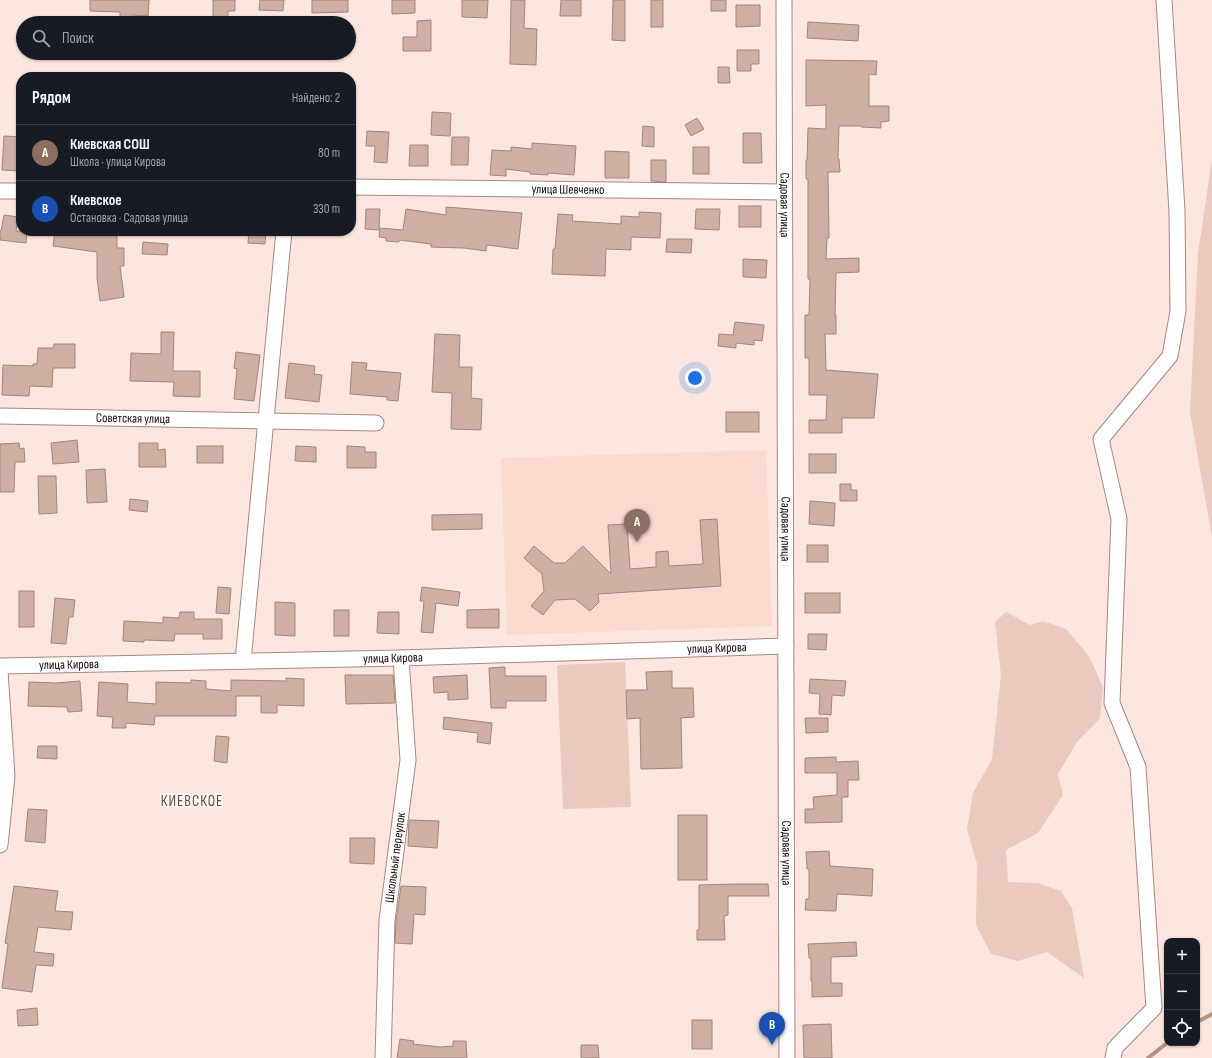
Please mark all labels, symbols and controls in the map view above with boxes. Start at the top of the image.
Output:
search box [16,16,356,60]
icon: search [30,27,52,49]
text: Поиск [62,29,94,48]
text: Рядом [32,88,71,108]
text: Найдено: 2 [292,90,340,106]
text: Киевская СОШ [70,135,150,154]
text: A [42,145,48,161]
text: 80 m [318,145,340,161]
text: Школа · улица Кирова [70,154,166,170]
street label: Садовая улица [776,173,793,237]
street label: улица Шевченко [531,181,605,198]
text: Киевское [70,191,122,210]
text: B [42,201,48,217]
text: 330 m [313,201,340,217]
text: Остановка · Садовая улица [70,210,188,226]
your location [685,368,705,388]
street label: Советская улица [96,410,170,427]
street label: Садовая улица [777,497,794,561]
pin: A [624,509,650,542]
street label: улица Кирова [687,639,747,657]
street label: улица Кирова [363,649,423,667]
street label: улица Кирова [39,656,99,673]
district label: КИЕВСКОЕ [161,792,223,811]
street label: Школьный переулок [381,811,409,904]
street label: Садовая улица [778,821,795,885]
map controls [1164,938,1200,1046]
button: + [1164,938,1200,974]
button: − [1164,974,1200,1010]
button: locate [1164,1010,1200,1046]
pin: B [759,1012,785,1045]

